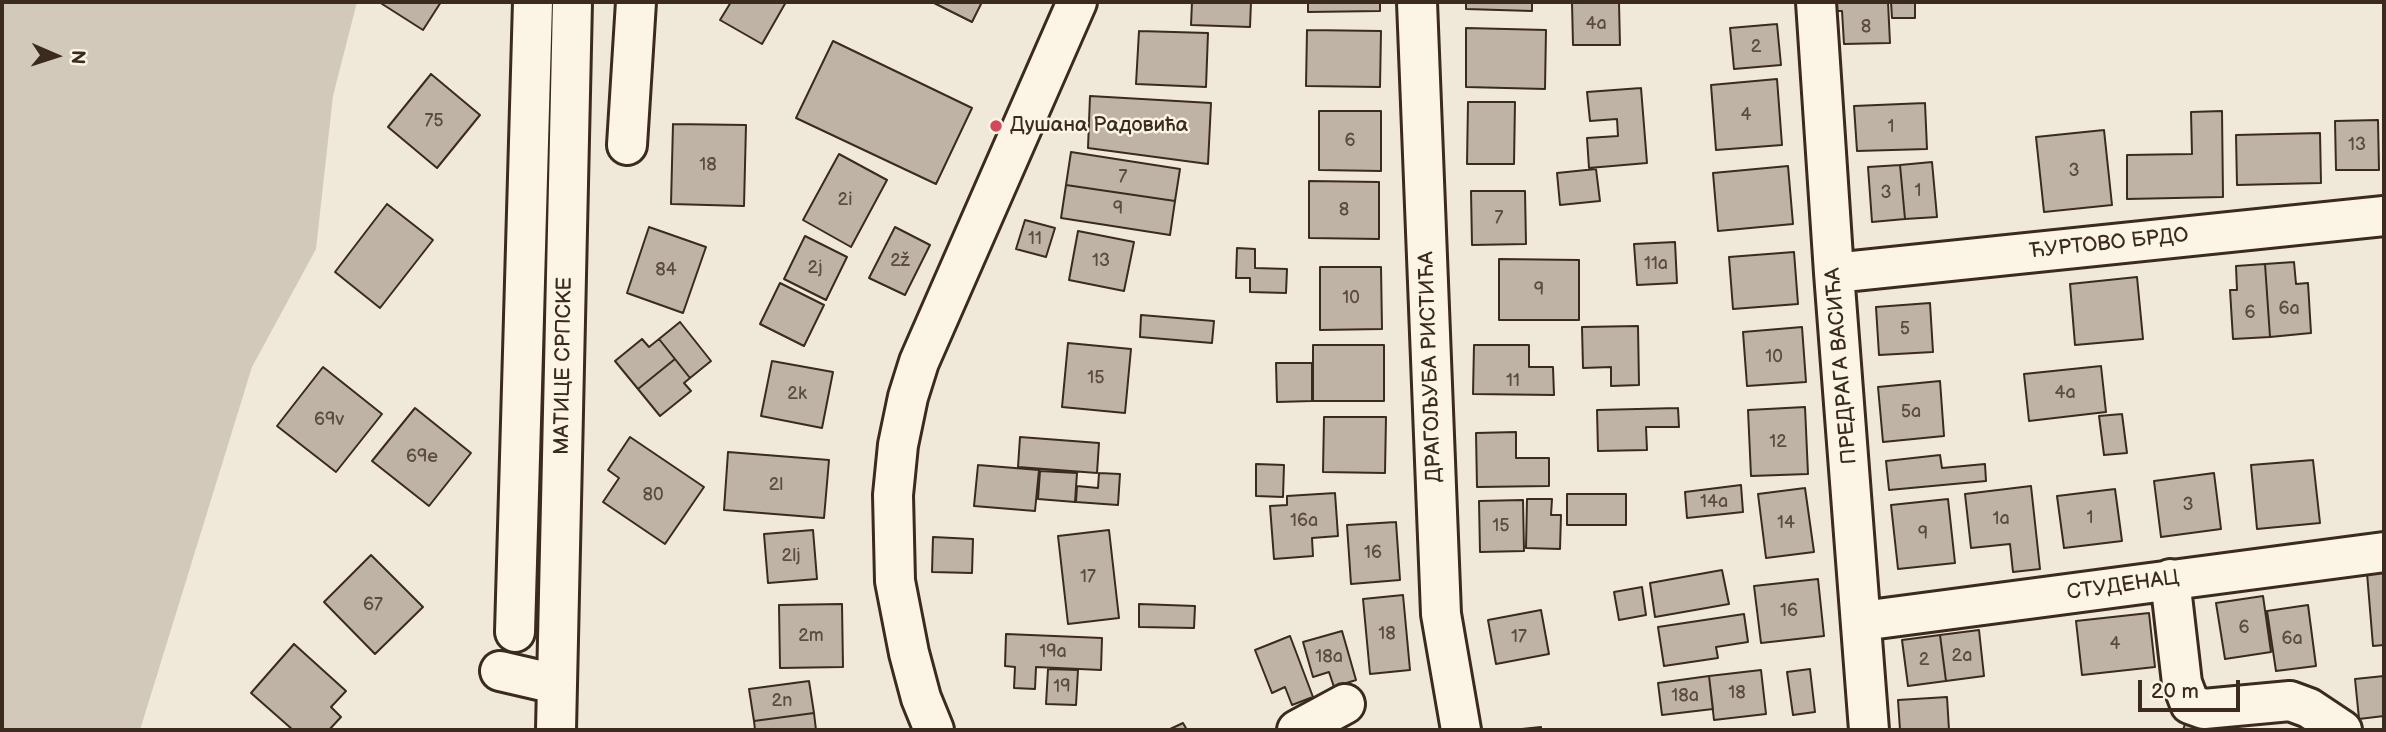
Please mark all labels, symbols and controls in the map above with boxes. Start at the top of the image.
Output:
house number: 4a [1585,13,1607,35]
house number: 8 [1861,16,1871,38]
north arrow [21,21,91,91]
house number: 2 [1751,36,1761,58]
text: N [66,49,89,65]
house number: 4 [1741,104,1751,126]
house number: 75 [424,110,444,132]
place label: Душана Радовића [1010,113,1188,139]
house number: 1 [1888,116,1894,138]
marker: Душана Радовића [988,118,1004,134]
house number: 6 [1345,130,1355,152]
house number: 13 [2348,134,2366,156]
house number: 18 [699,154,717,176]
house number: 3 [2068,160,2080,182]
house number: 7 [1119,166,1127,188]
house number: 1 [1915,180,1921,202]
house number: 3 [1880,182,1892,204]
house number: 2i [838,189,852,211]
house number: 9 [1113,198,1123,220]
house number: 8 [1339,199,1349,221]
house number: 7 [1495,207,1503,229]
street label: ЋУРТОВО БРДО [2028,223,2190,265]
house number: 11 [1028,228,1042,250]
house number: 2ž [890,250,910,272]
house number: 13 [1092,250,1110,272]
street label: ДРАГОЉУБА РИСТИЋА [1414,251,1448,483]
house number: 11a [1644,253,1668,275]
house number: 2j [808,257,822,279]
house number: 84 [655,259,677,281]
street label: ПРЕДРАГА ВАСИЋА [1821,267,1863,465]
street label: МАТИЦЕ СРПСКЕ [550,277,578,455]
house number: 9 [1534,279,1544,301]
house number: 10 [1342,287,1360,309]
house number: 6a [2278,298,2300,320]
house number: 6 [2245,302,2255,324]
house number: 5 [1900,318,1910,340]
house number: 10 [1765,346,1783,368]
house number: 15 [1087,367,1105,389]
house number: 11 [1506,370,1520,392]
house number: 4a [2054,382,2076,404]
house number: 2k [787,383,807,405]
house number: 5a [1901,401,1921,423]
house number: 69v [314,409,344,431]
house number: 12 [1769,431,1787,453]
house number: 69e [406,446,438,468]
house number: 2l [769,474,783,496]
house number: 80 [642,484,664,506]
house number: 14a [1700,491,1728,513]
house number: 3 [2182,494,2194,516]
house number: 1 [2087,507,2093,529]
house number: 1a [1992,508,2010,530]
house number: 16a [1290,510,1318,532]
house number: 14 [1777,512,1795,534]
house number: 15 [1492,515,1510,537]
house number: 9 [1918,523,1928,545]
house number: 16 [1364,542,1382,564]
house number: 2lj [782,545,800,567]
house number: 17 [1080,566,1096,588]
street label: СТУДЕНАЦ [2065,566,2181,606]
house number: 67 [363,594,383,616]
house number: 16 [1780,600,1798,622]
house number: 6 [2239,617,2249,639]
house number: 18 [1378,623,1396,645]
house number: 2m [798,625,824,647]
house number: 17 [1511,626,1527,648]
house number: 6a [2281,628,2303,650]
house number: 4 [2110,633,2120,655]
house number: 19a [1039,641,1067,663]
house number: 2a [1952,645,1972,667]
house number: 18a [1315,646,1343,668]
house number: 2 [1919,649,1929,671]
scale bar [2141,666,2242,710]
house number: 19 [1053,676,1071,698]
text: 20 m [2151,679,2199,704]
house number: 18 [1728,682,1746,704]
house number: 18a [1671,685,1699,707]
house number: 2n [772,690,792,712]

